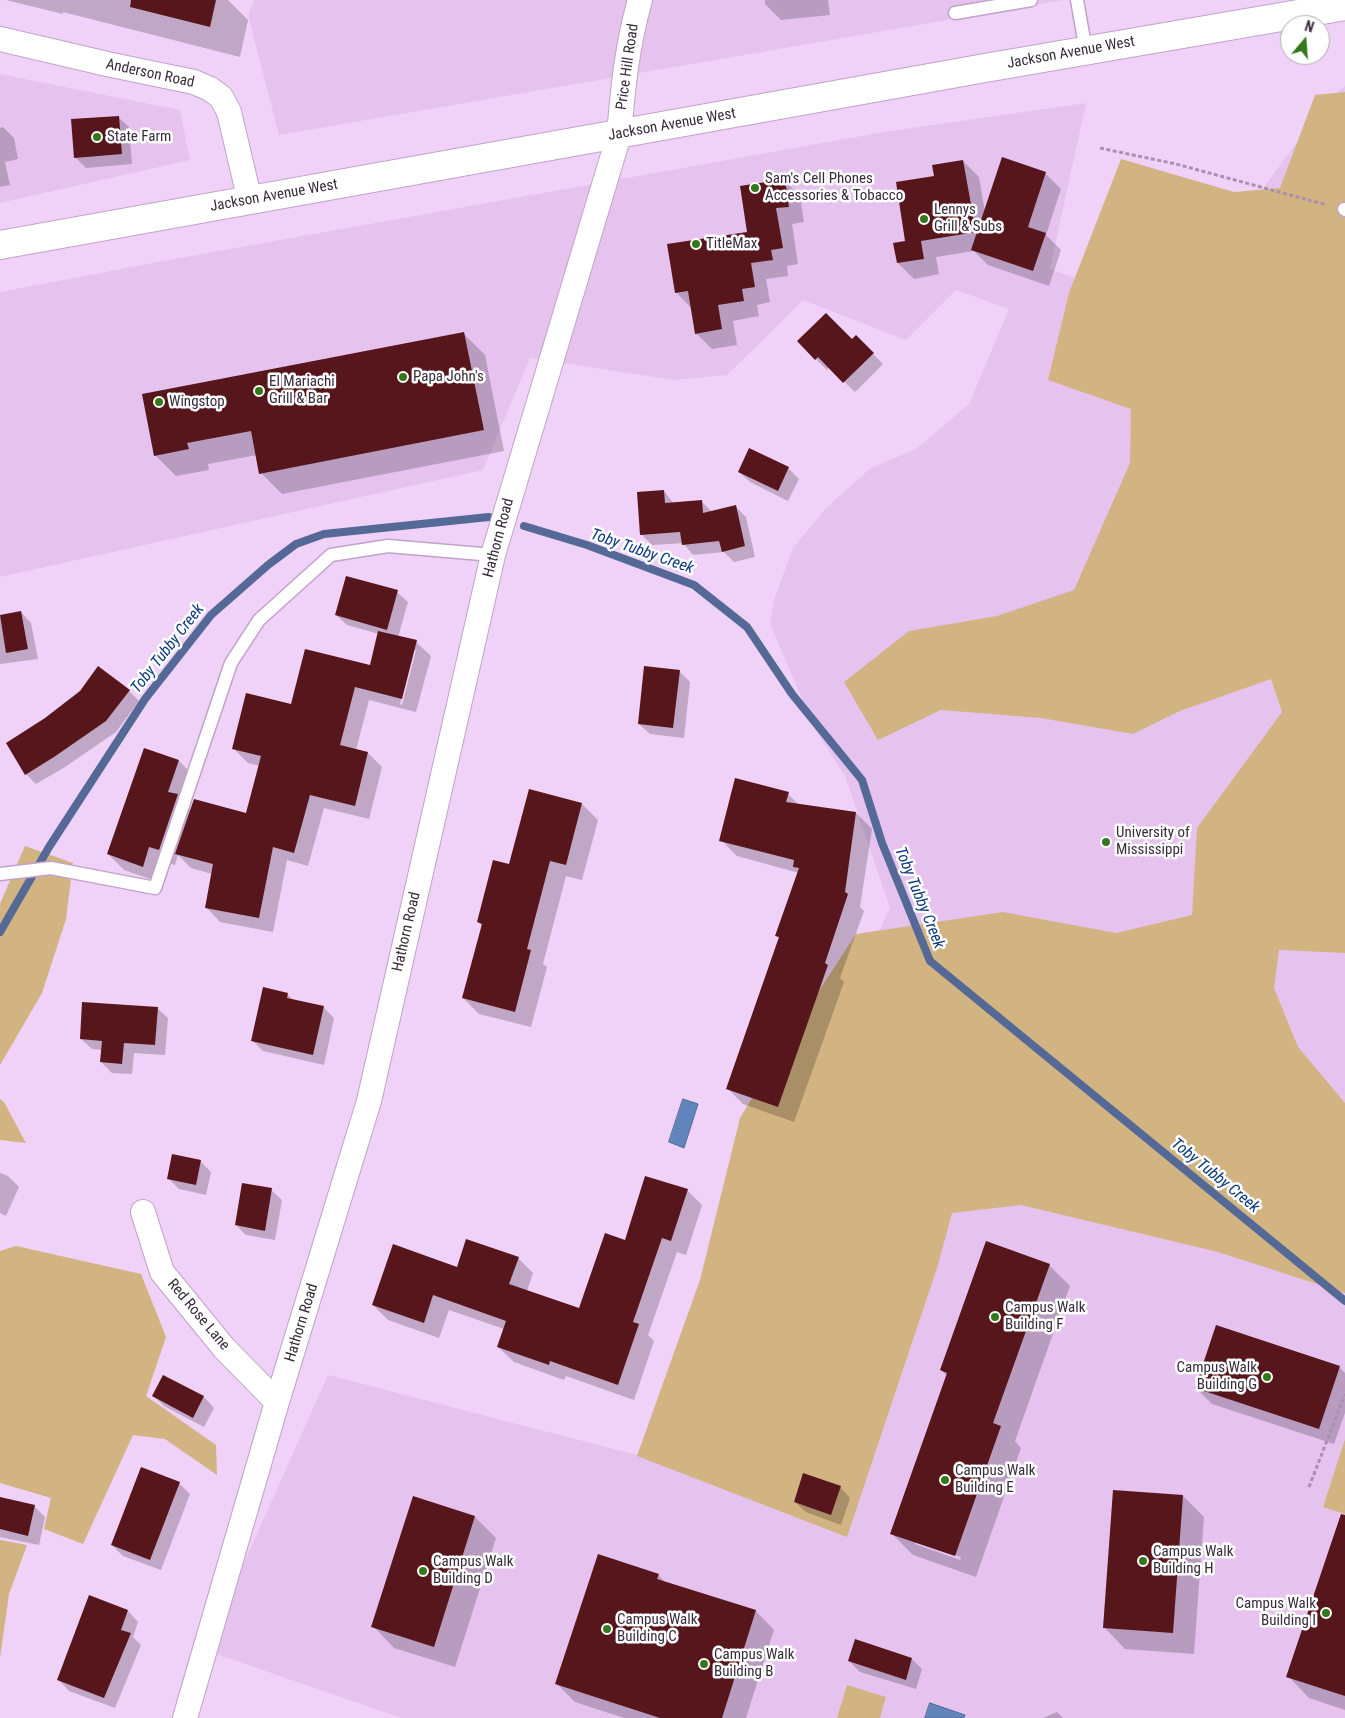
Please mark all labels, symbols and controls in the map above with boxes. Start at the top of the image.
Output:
north arrow [1280,15,1330,65]
text: N [1303,18,1316,36]
street label: Price Hill Road [613,23,643,111]
street label: Jackson Avenue West [1006,33,1136,73]
street label: Anderson Road [104,56,196,92]
street label: Jackson Avenue West [607,105,737,145]
place label: State Farm [107,128,171,146]
marker: State Farm [91,131,103,143]
place label: Sam's Cell Phones Accessories & Tobacco [765,170,903,205]
street label: Jackson Avenue West [209,176,339,216]
marker: Sam's Cell Phones Accessories & Tobacco [749,182,761,194]
place label: Lennys Grill & Subs [934,201,1002,236]
marker: Lennys Grill & Subs [918,213,930,225]
place label: TitleMax [706,235,757,253]
marker: TitleMax [690,238,702,250]
place label: Papa John's [413,368,484,386]
marker: Papa John's [397,371,409,383]
place label: El Mariachi Grill & Bar [269,373,335,408]
marker: El Mariachi Grill & Bar [253,385,265,397]
place label: Wingstop [169,393,225,411]
marker: Wingstop [153,396,165,408]
street label: Hathorn Road [480,497,518,579]
water label: Toby Tubby Creek [588,525,696,579]
water label: Toby Tubby Creek [127,601,209,697]
place label: University of Mississippi [1116,824,1190,859]
marker: University of Mississippi [1100,836,1112,848]
water label: Toby Tubby Creek [890,844,948,952]
street label: Hathorn Road [389,890,425,974]
water label: Toby Tubby Creek [1167,1135,1263,1217]
street label: Red Rose Lane [163,1276,233,1354]
street label: Hathorn Road [282,1282,322,1364]
place label: Campus Walk Building F [1005,1299,1085,1334]
marker: Campus Walk Building F [989,1311,1001,1323]
place label: Campus Walk Building G [1177,1359,1257,1394]
marker: Campus Walk Building G [1261,1371,1273,1383]
place label: Campus Walk Building E [955,1462,1035,1497]
marker: Campus Walk Building E [939,1474,951,1486]
place label: Campus Walk Building H [1153,1543,1233,1578]
place label: Campus Walk Building D [433,1553,513,1588]
marker: Campus Walk Building H [1137,1555,1149,1567]
marker: Campus Walk Building D [417,1565,429,1577]
place label: Campus Walk Building I [1236,1595,1316,1630]
marker: Campus Walk Building I [1320,1607,1332,1619]
place label: Campus Walk Building C [617,1611,697,1646]
marker: Campus Walk Building C [601,1623,613,1635]
place label: Campus Walk Building B [714,1646,794,1681]
marker: Campus Walk Building B [698,1658,710,1670]

